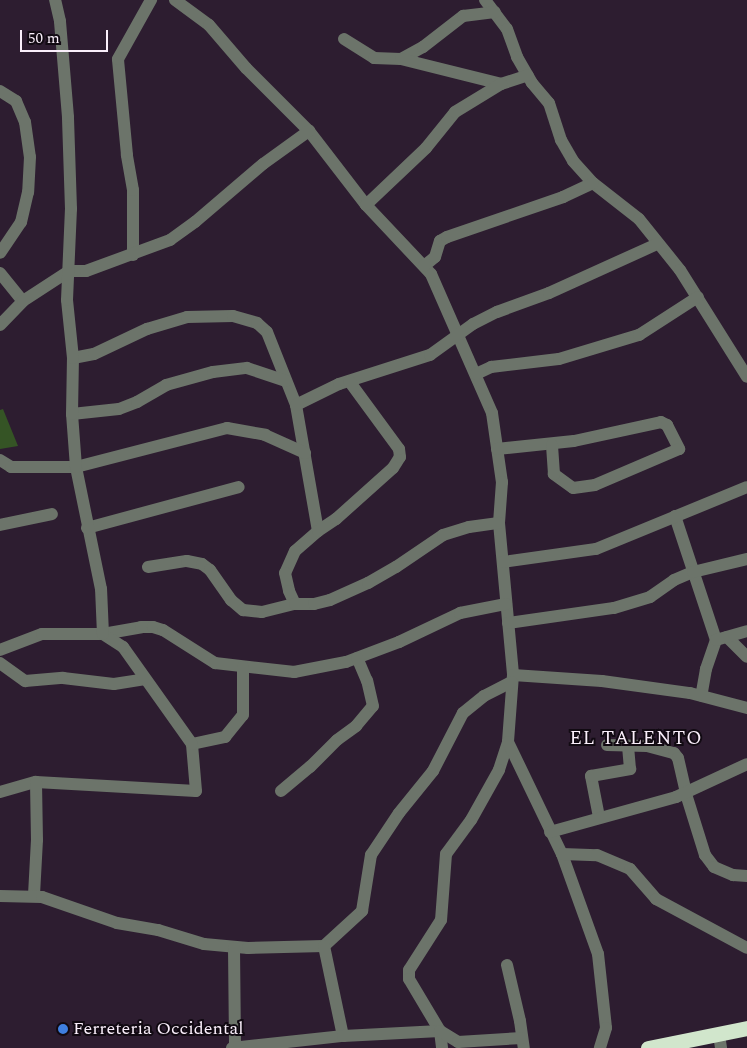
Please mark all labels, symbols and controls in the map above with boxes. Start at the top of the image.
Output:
scale bar [22,20,110,52]
text: 50 m [28,27,60,50]
district label: EL TALENTO [568,728,704,750]
place label: Ferreteria Occidental [73,1018,243,1040]
marker: Ferreteria Occidental [57,1023,69,1035]

